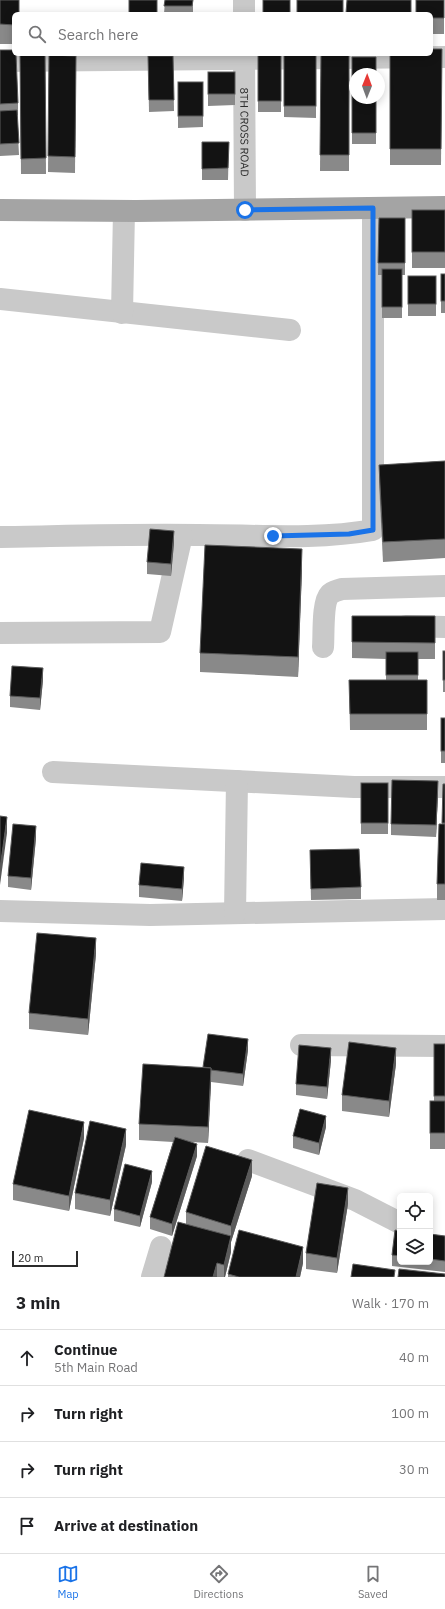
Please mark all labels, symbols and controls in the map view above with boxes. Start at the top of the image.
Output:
search box [12,12,433,56]
icon: search [26,23,48,45]
text: Search here [58,25,138,44]
north arrow [349,68,385,104]
street label: 8TH CROSS ROAD [237,87,252,177]
route start [236,201,254,219]
route end [264,527,282,545]
map controls [397,1193,433,1265]
button: locate [397,1193,433,1229]
button: layers [397,1229,433,1265]
scale bar [12,1249,78,1268]
text: 20 m [18,1251,43,1265]
text: 3 min [16,1292,60,1314]
text: Walk · 170 m [352,1295,429,1312]
text: Continue [54,1340,118,1359]
icon: ahead [16,1347,38,1369]
text: 40 m [399,1349,429,1366]
text: 5th Main Road [54,1359,138,1376]
icon: right [16,1403,38,1425]
text: Turn right [54,1404,123,1423]
text: 100 m [391,1405,429,1422]
icon: right [16,1459,38,1481]
text: Turn right [54,1460,123,1479]
text: 30 m [399,1461,429,1478]
icon: arrive [16,1515,38,1537]
text: Arrive at destination [54,1516,198,1535]
tab: Map [57,1563,79,1601]
tab: Directions [193,1563,244,1601]
tab: Saved [358,1563,388,1601]

